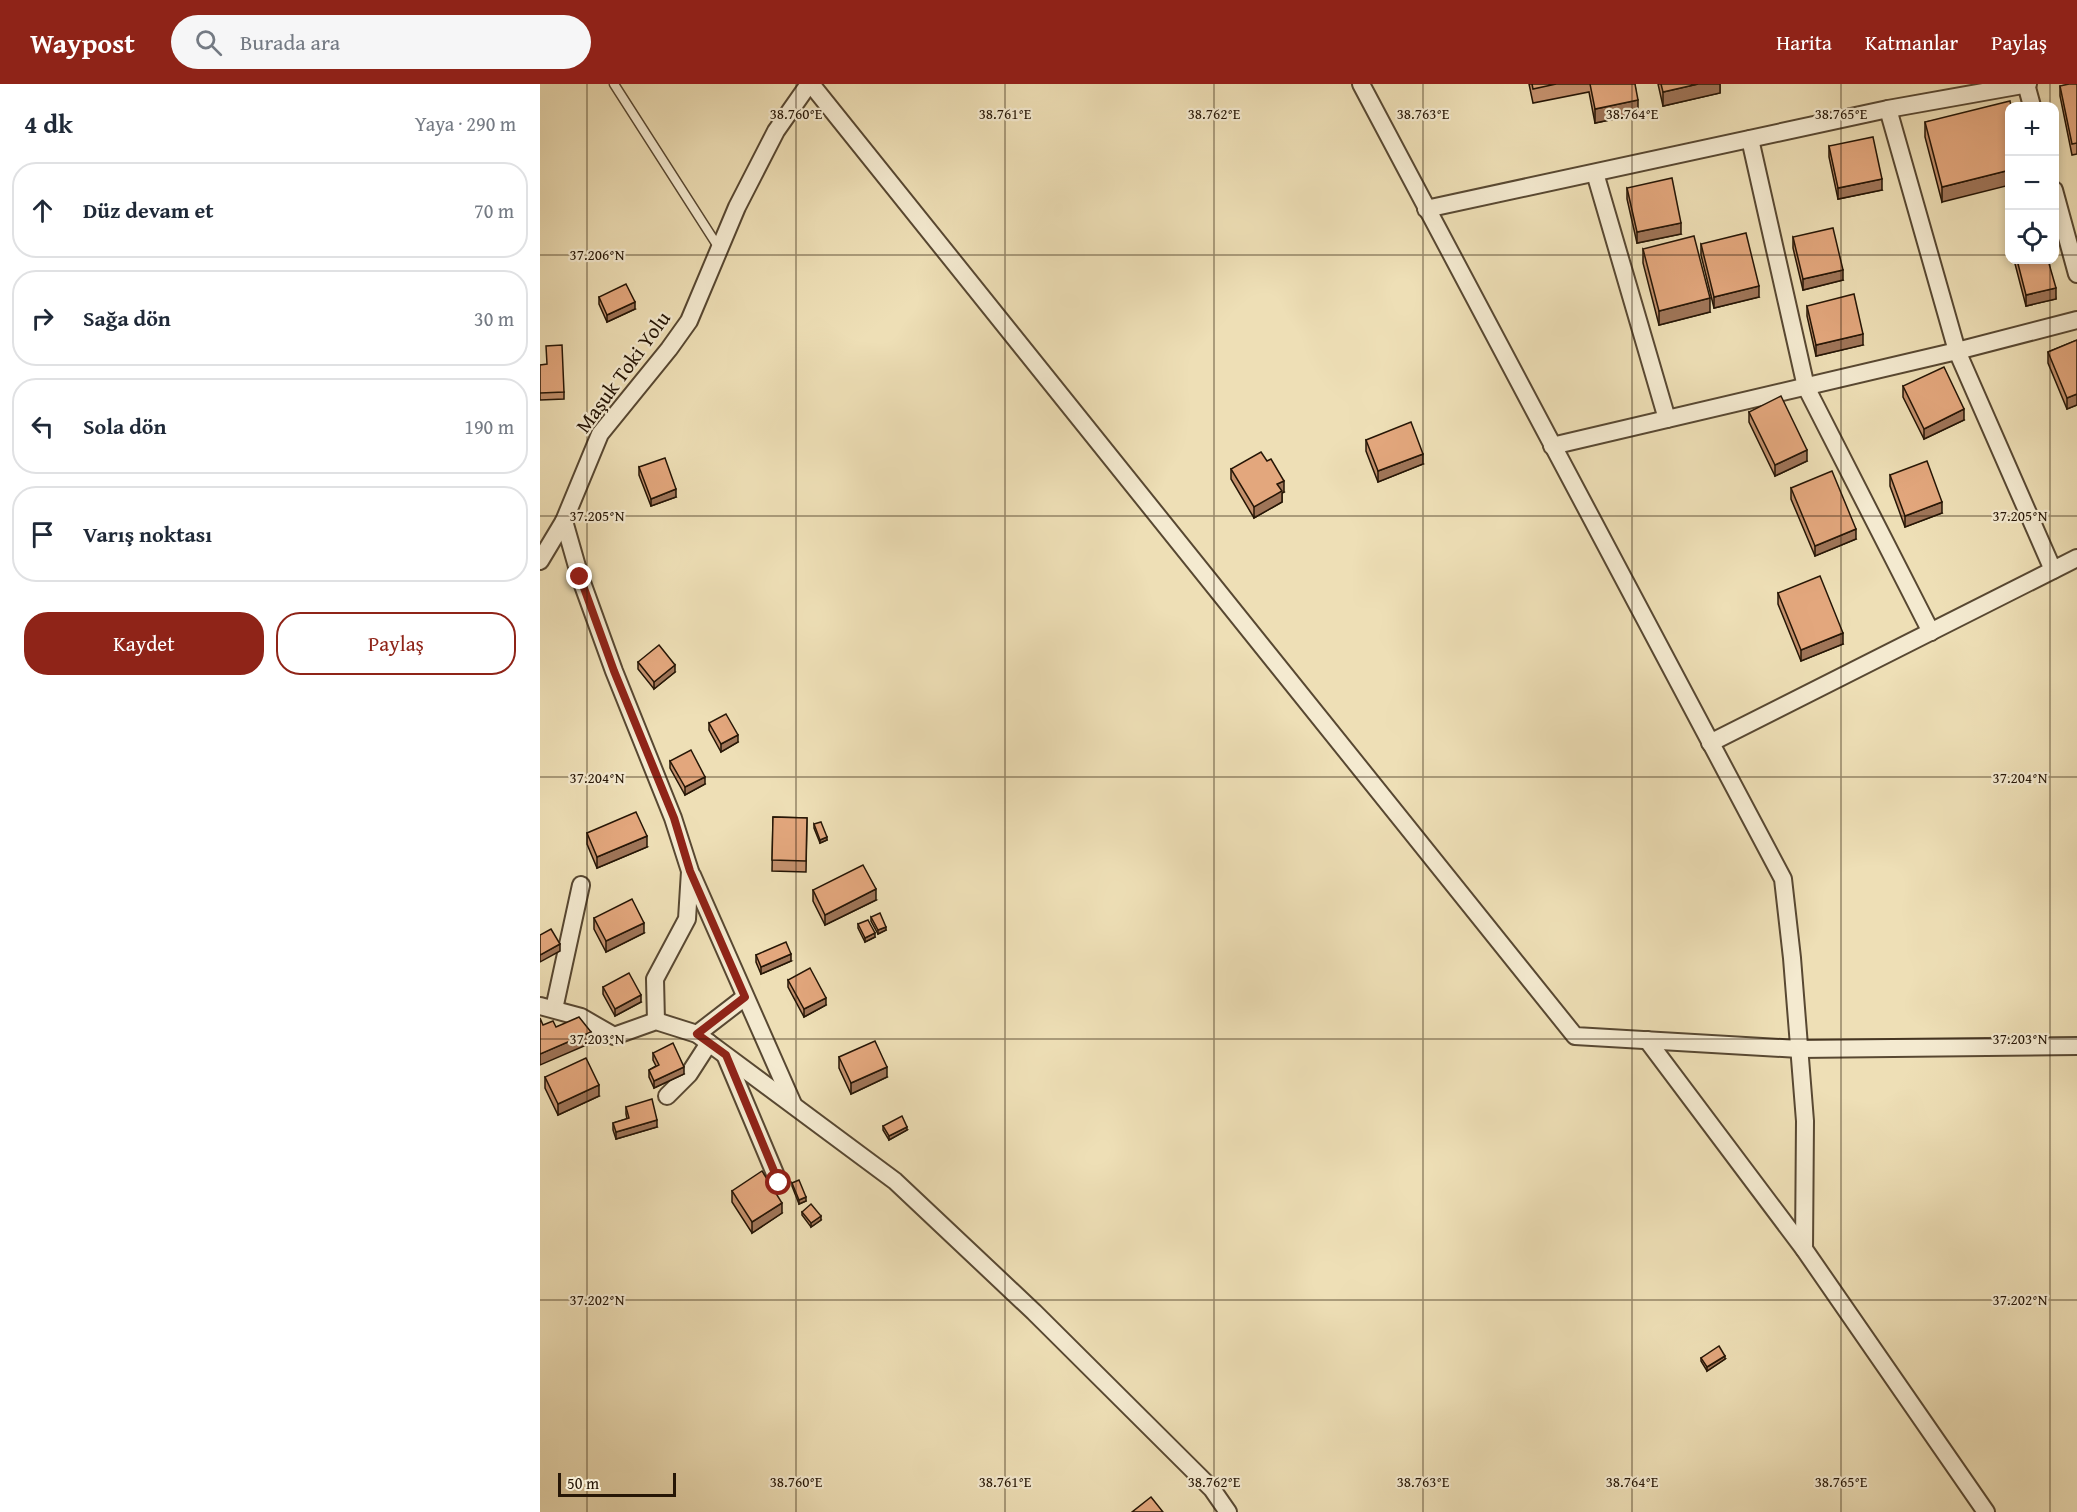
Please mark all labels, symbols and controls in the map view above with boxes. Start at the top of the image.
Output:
search box [171,15,591,69]
text: Waypost [30,22,135,63]
icon: search [192,26,225,59]
text: Burada ara [240,26,340,58]
text: Harita [1776,27,1832,58]
text: Katmanlar [1865,27,1958,58]
text: Paylaş [1991,27,2047,58]
map controls [2005,102,2059,264]
button: + [2005,102,2059,156]
text: 38.760°E [770,103,823,124]
text: 38.761°E [979,103,1032,124]
text: 38.762°E [1188,103,1241,124]
text: 38.763°E [1397,103,1450,124]
text: 38.764°E [1606,103,1659,124]
text: 38.765°E [1815,103,1868,124]
text: 4 dk [24,104,73,143]
text: Yaya · 290 m [415,109,516,138]
button: − [2005,156,2059,210]
icon: ahead [26,194,59,227]
text: Düz devam et [83,194,214,226]
text: 70 m [474,196,514,225]
button: locate [2005,210,2059,264]
text: 37.206°N [570,244,625,265]
icon: right [26,302,59,335]
text: Sağa dön [83,302,171,334]
text: 30 m [474,304,514,333]
street label: Maşuk Toki Yolu [568,304,678,439]
icon: left [26,410,59,443]
text: Sola dön [83,410,167,442]
text: 190 m [464,412,514,441]
text: 37.205°N [570,505,625,526]
text: 37.205°N [1993,505,2048,526]
icon: arrive [26,518,59,551]
text: Varış noktası [83,518,212,550]
route end [566,563,592,589]
button: Kaydet [24,612,264,675]
button: Paylaş [276,612,516,675]
text: 37.204°N [570,767,625,788]
text: 37.204°N [1993,767,2048,788]
text: 37.203°N [570,1028,625,1049]
text: 37.203°N [1993,1028,2048,1049]
route start [765,1169,791,1195]
text: 37.202°N [570,1289,625,1310]
text: 37.202°N [1993,1289,2048,1310]
scale bar [558,1470,676,1498]
text: 50 m [567,1471,599,1495]
text: 38.760°E [770,1471,823,1492]
text: 38.761°E [979,1471,1032,1492]
text: 38.762°E [1188,1471,1241,1492]
text: 38.763°E [1397,1471,1450,1492]
text: 38.764°E [1606,1471,1659,1492]
text: 38.765°E [1815,1471,1868,1492]

